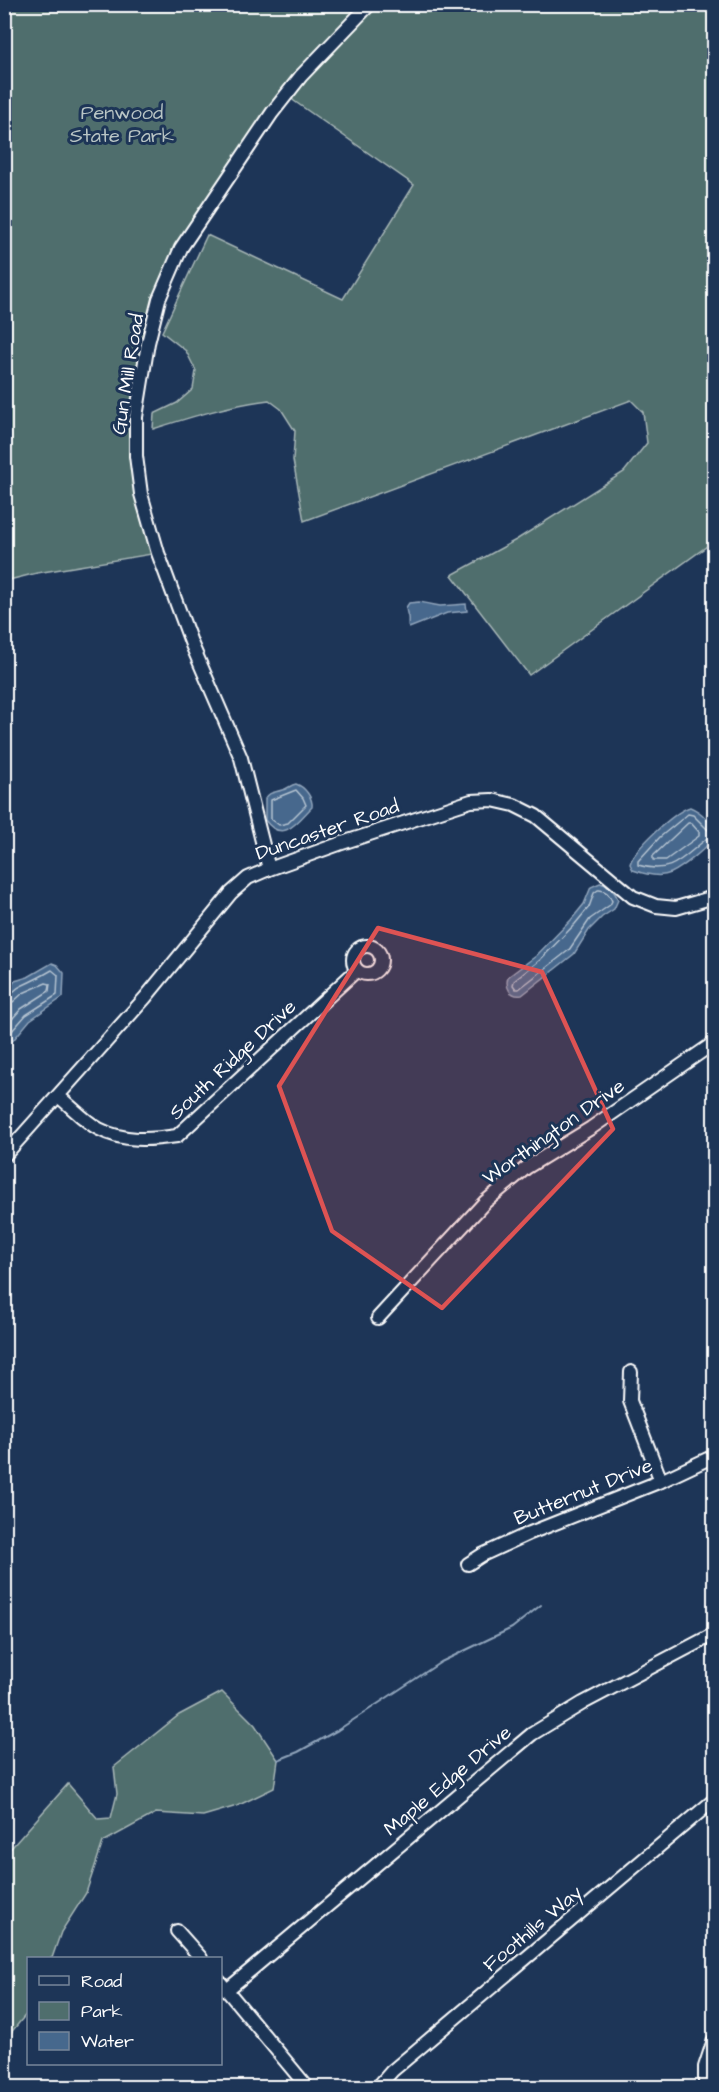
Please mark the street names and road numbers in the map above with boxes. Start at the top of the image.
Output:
street label: Gun Mill Road [105,312,151,437]
street label: Duncaster Road [252,792,403,868]
street label: South Ridge Drive [163,993,303,1127]
street label: Worthington Drive [477,1072,631,1192]
street label: Butternut Drive [510,1451,657,1532]
street label: Maple Edge Drive [378,1719,518,1843]
street label: Foothills Way [477,1879,589,1979]

